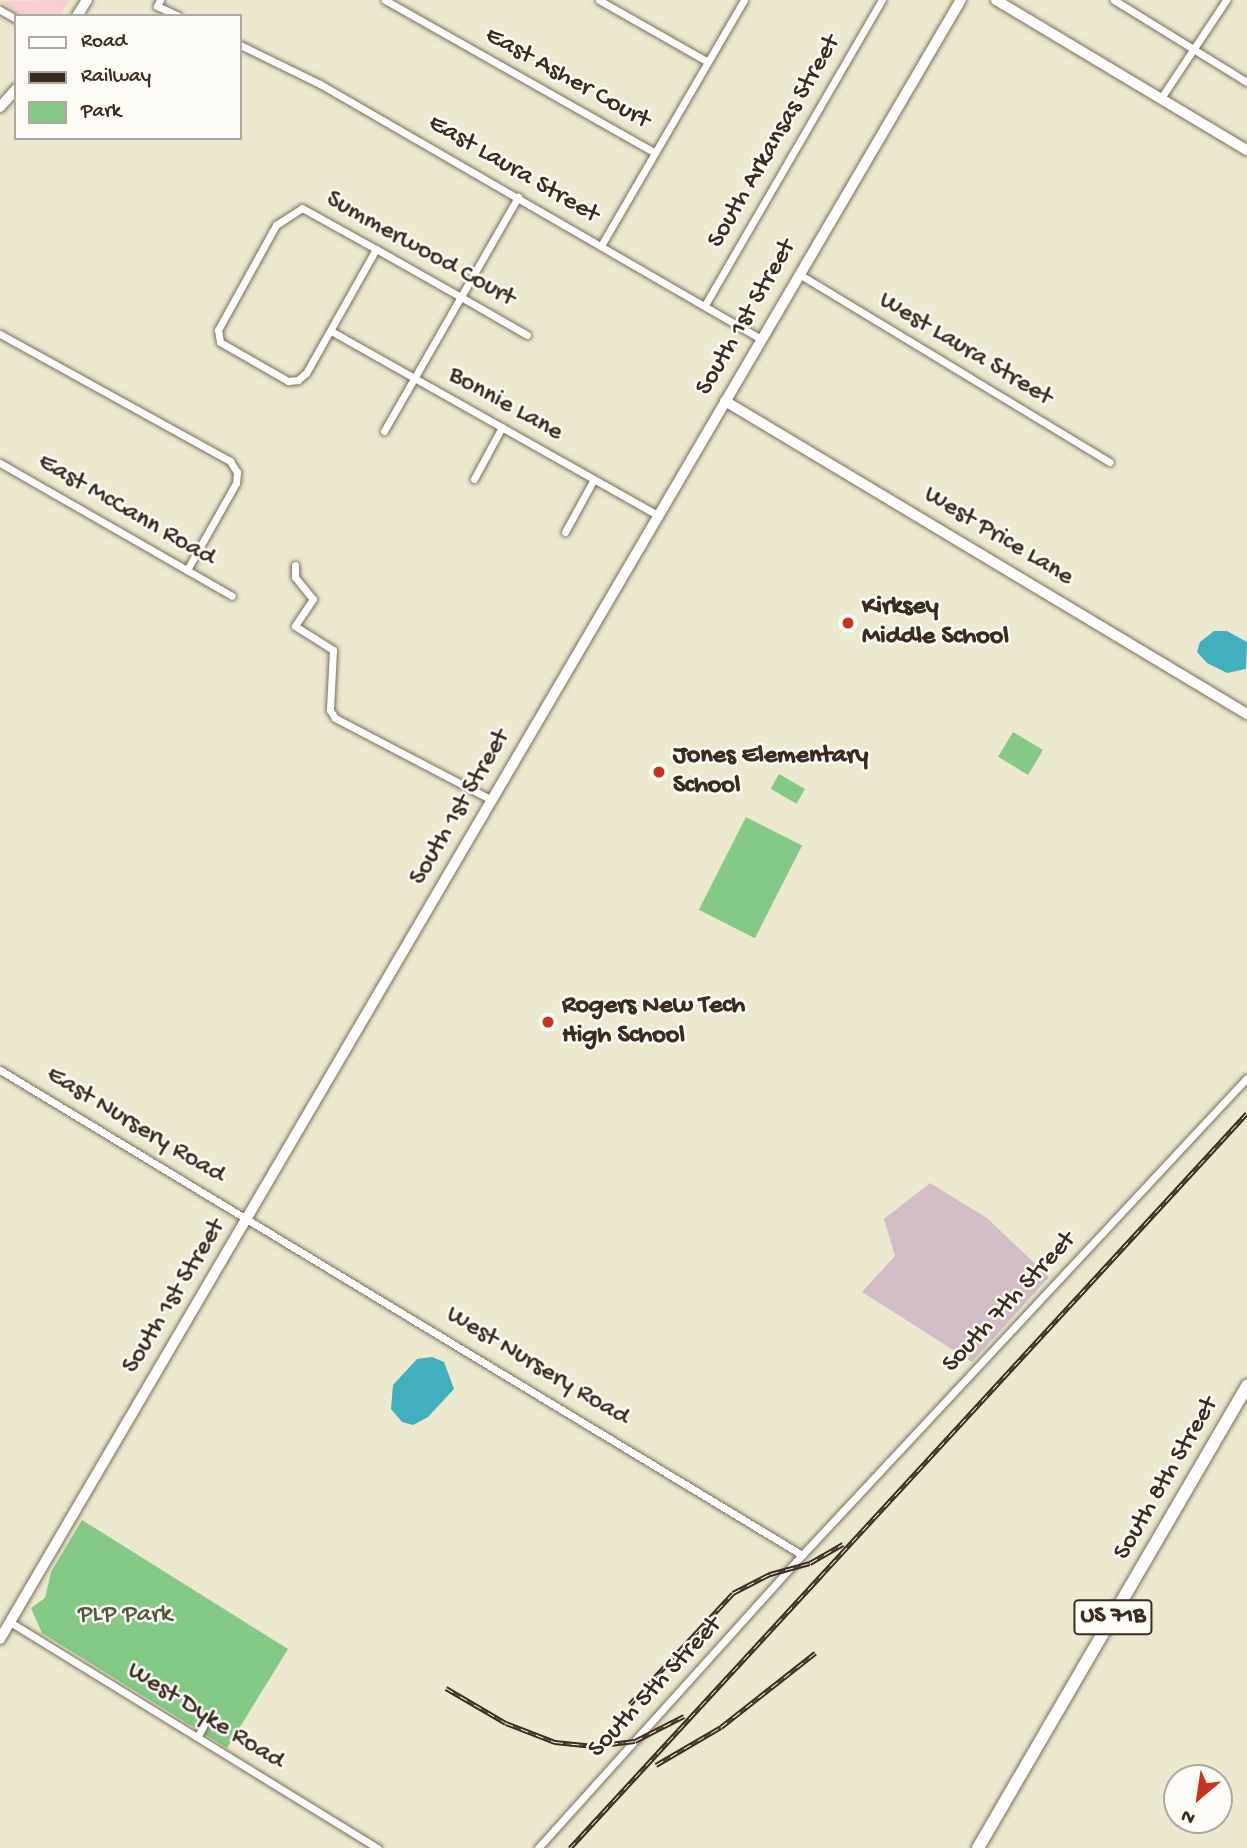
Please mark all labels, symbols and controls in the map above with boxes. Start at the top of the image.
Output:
legend [14,14,242,140]
street label: East Asher Court [479,21,655,137]
text: Road [81,30,127,55]
street label: South Arkansas Street [701,30,849,254]
text: Railway [81,65,151,90]
text: Park [81,100,121,125]
street label: East Laura Street [422,108,604,232]
street label: Summerwood Court [320,185,520,315]
street label: South 1st Street [690,235,804,401]
street label: West Laura Street [872,286,1058,414]
street label: Bonnie Lane [442,361,568,449]
street label: East McCann Road [32,447,220,575]
street label: West Price Lane [917,480,1079,594]
place label: Kirksey Middle School [862,592,1009,654]
marker: Kirksey Middle School [840,615,856,631]
street label: South 1st Street [404,725,518,891]
place label: Jones Elementary School [673,741,868,802]
marker: Jones Elementary School [651,764,667,780]
place label: Rogers New Tech High School [562,991,745,1052]
marker: Rogers New Tech High School [540,1014,556,1030]
street label: East Nursery Road [40,1060,230,1192]
street label: South 1st Street [117,1214,233,1380]
street label: South 7th Street [937,1226,1083,1380]
street label: West Nursery Road [440,1300,634,1434]
street label: South 8th Street [1108,1392,1226,1566]
road number: US 71B [1073,1596,1153,1638]
park label: PLP Park [78,1600,172,1632]
street label: South 5th Street [582,1611,730,1765]
street label: West Dyke Road [121,1656,289,1778]
north arrow [1163,1764,1233,1834]
text: N [1178,1803,1200,1829]

